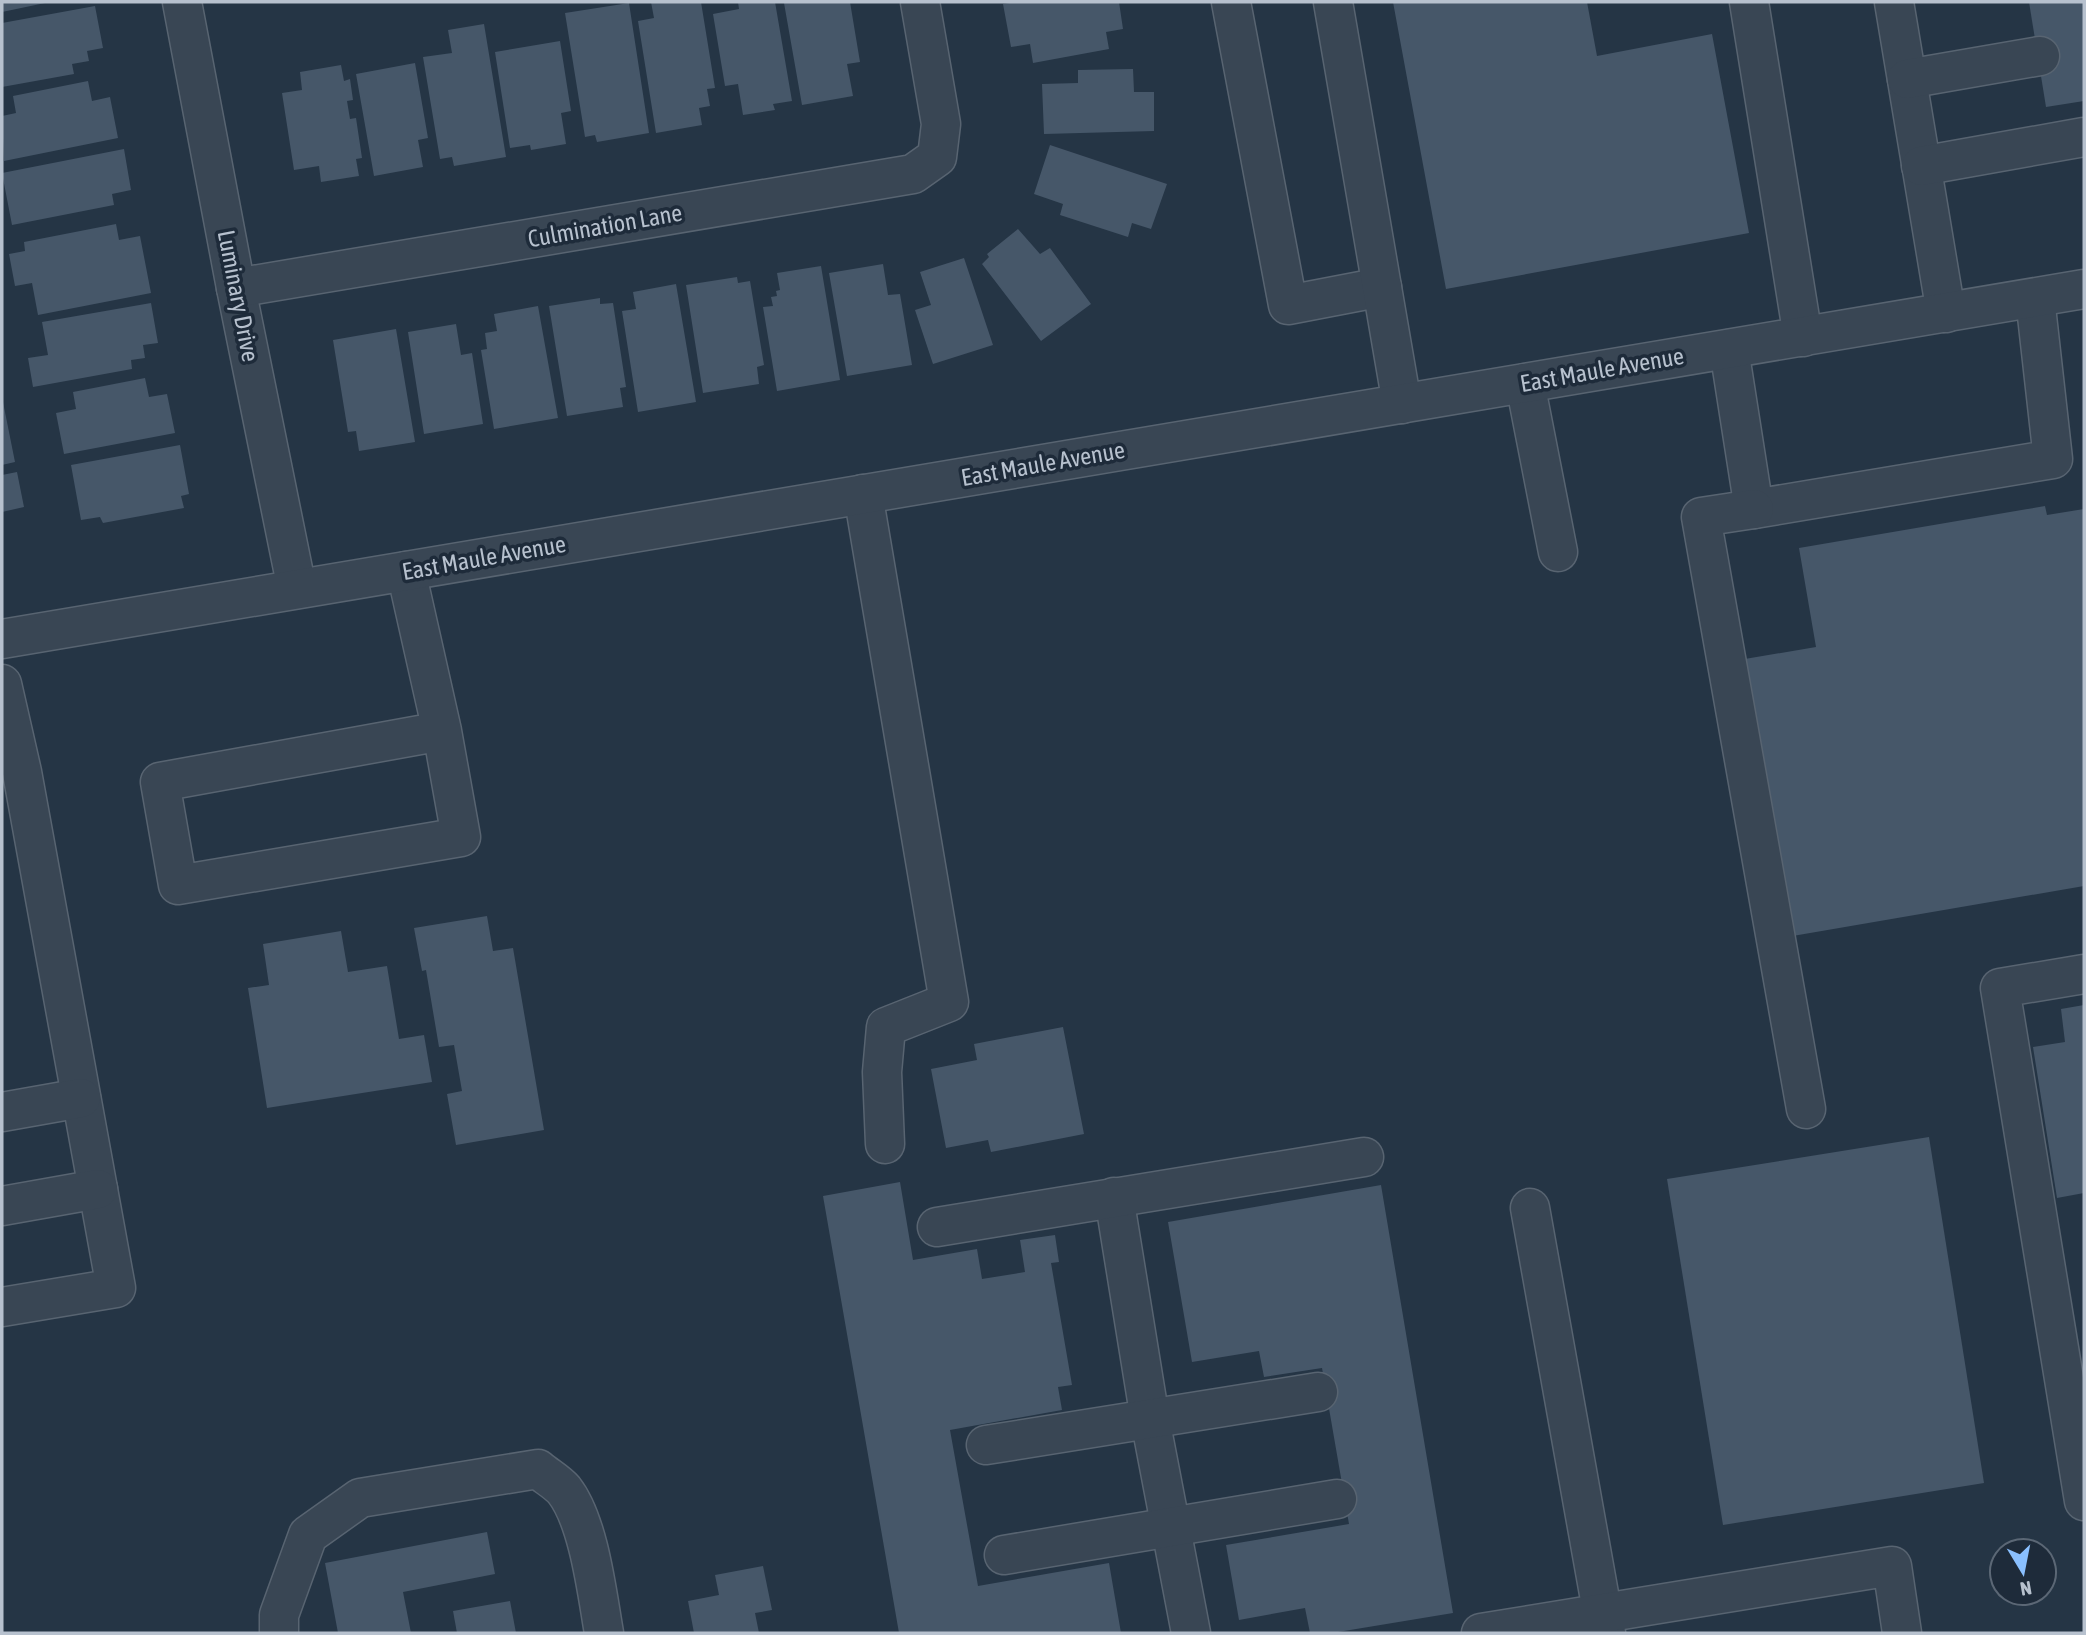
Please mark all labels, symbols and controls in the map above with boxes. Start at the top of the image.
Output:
street label: Culmination Lane [526,199,684,252]
street label: Luminary Drive [213,228,264,364]
street label: East Maule Avenue [1518,342,1686,397]
street label: East Maule Avenue [959,436,1127,491]
street label: East Maule Avenue [400,530,568,585]
north arrow [1988,1537,2058,1607]
text: N [2019,1577,2033,1601]

